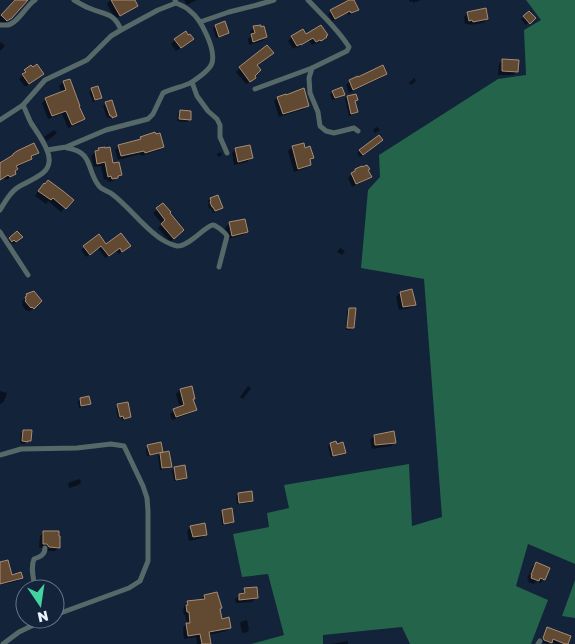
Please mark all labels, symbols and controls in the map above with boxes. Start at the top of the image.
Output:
north arrow [15,579,65,629]
text: N [36,608,50,627]

